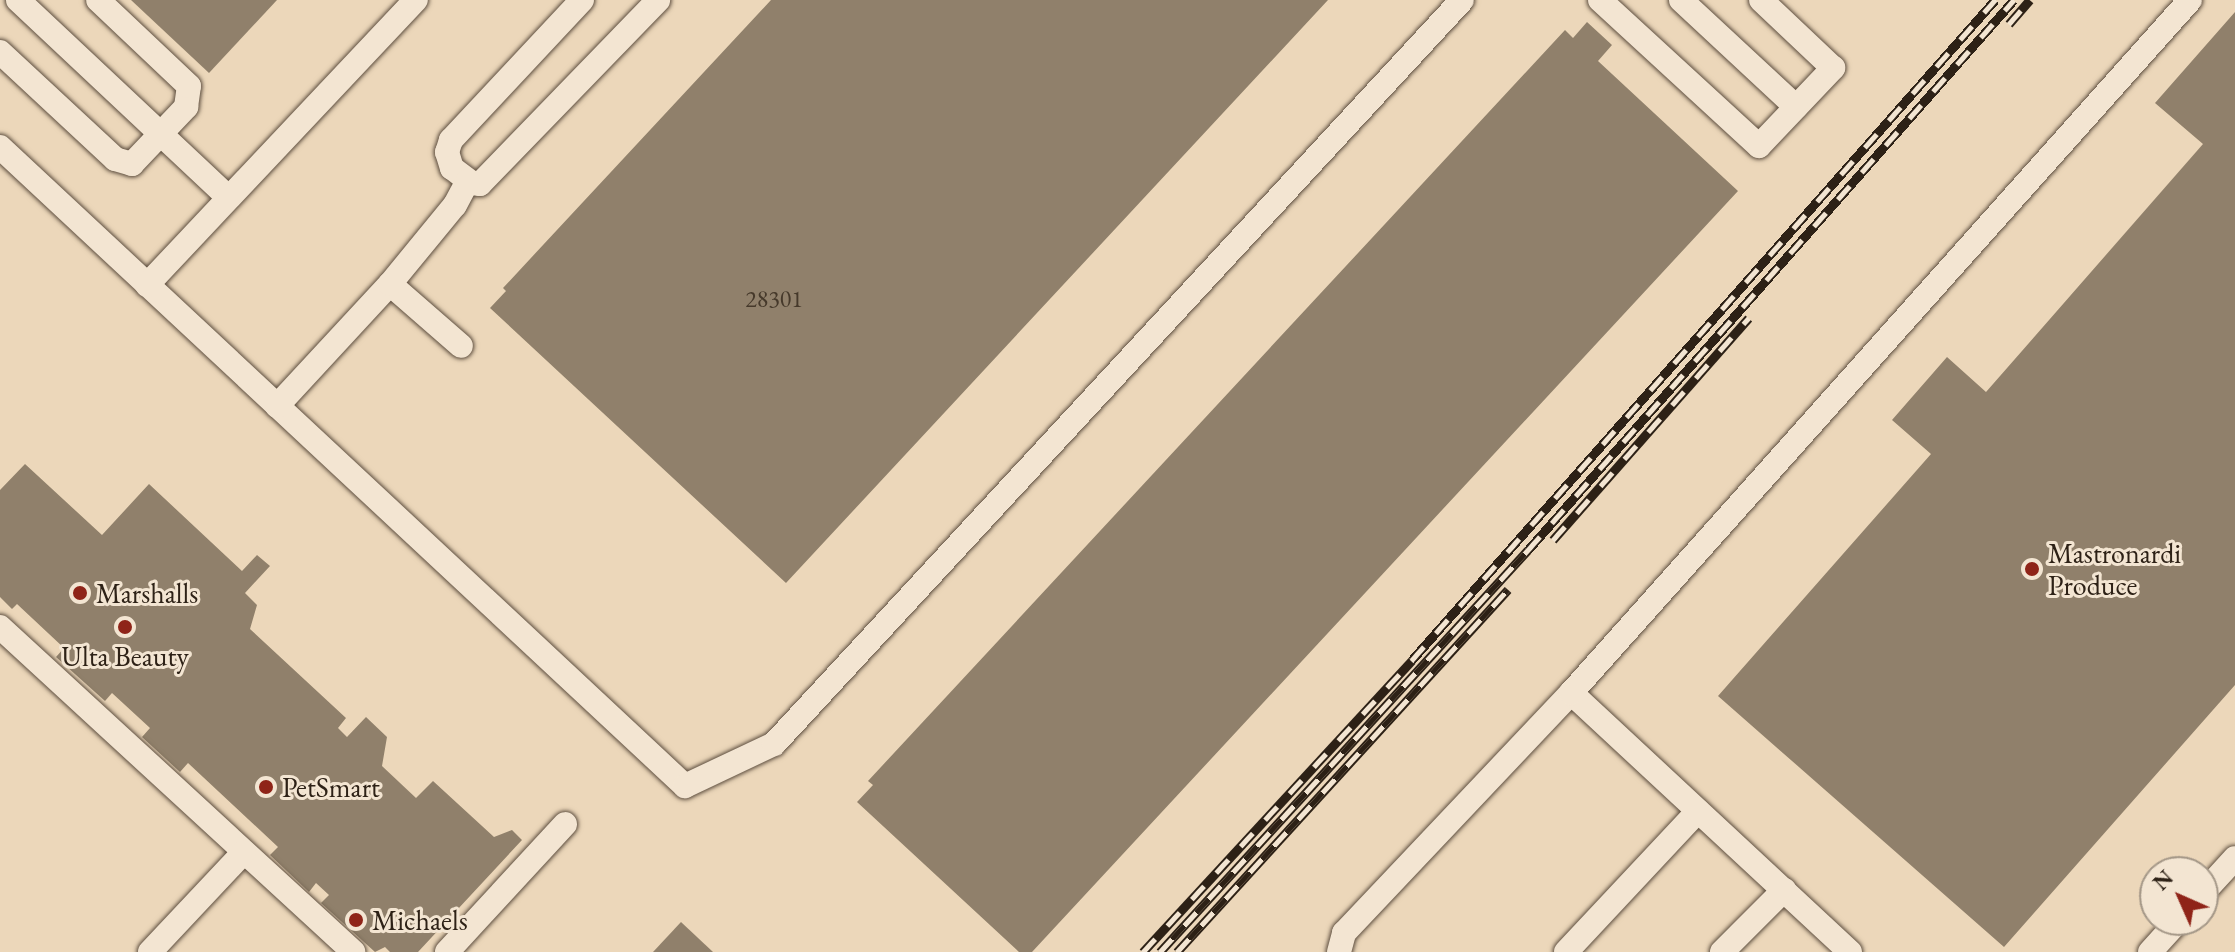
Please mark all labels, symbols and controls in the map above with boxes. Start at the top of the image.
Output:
house number: 28301 [745,285,803,313]
place label: Mastronardi Produce [2048,536,2181,602]
marker: Mastronardi Produce [2023,560,2041,578]
place label: Marshalls [96,576,198,610]
marker: Marshalls [71,584,89,602]
marker: Ulta Beauty [116,618,134,636]
place label: Ulta Beauty [61,639,189,673]
place label: PetSmart [282,770,380,804]
marker: PetSmart [257,778,275,796]
north arrow [2139,856,2219,936]
text: N [2147,864,2180,897]
place label: Michaels [372,903,468,937]
marker: Michaels [347,911,365,929]

